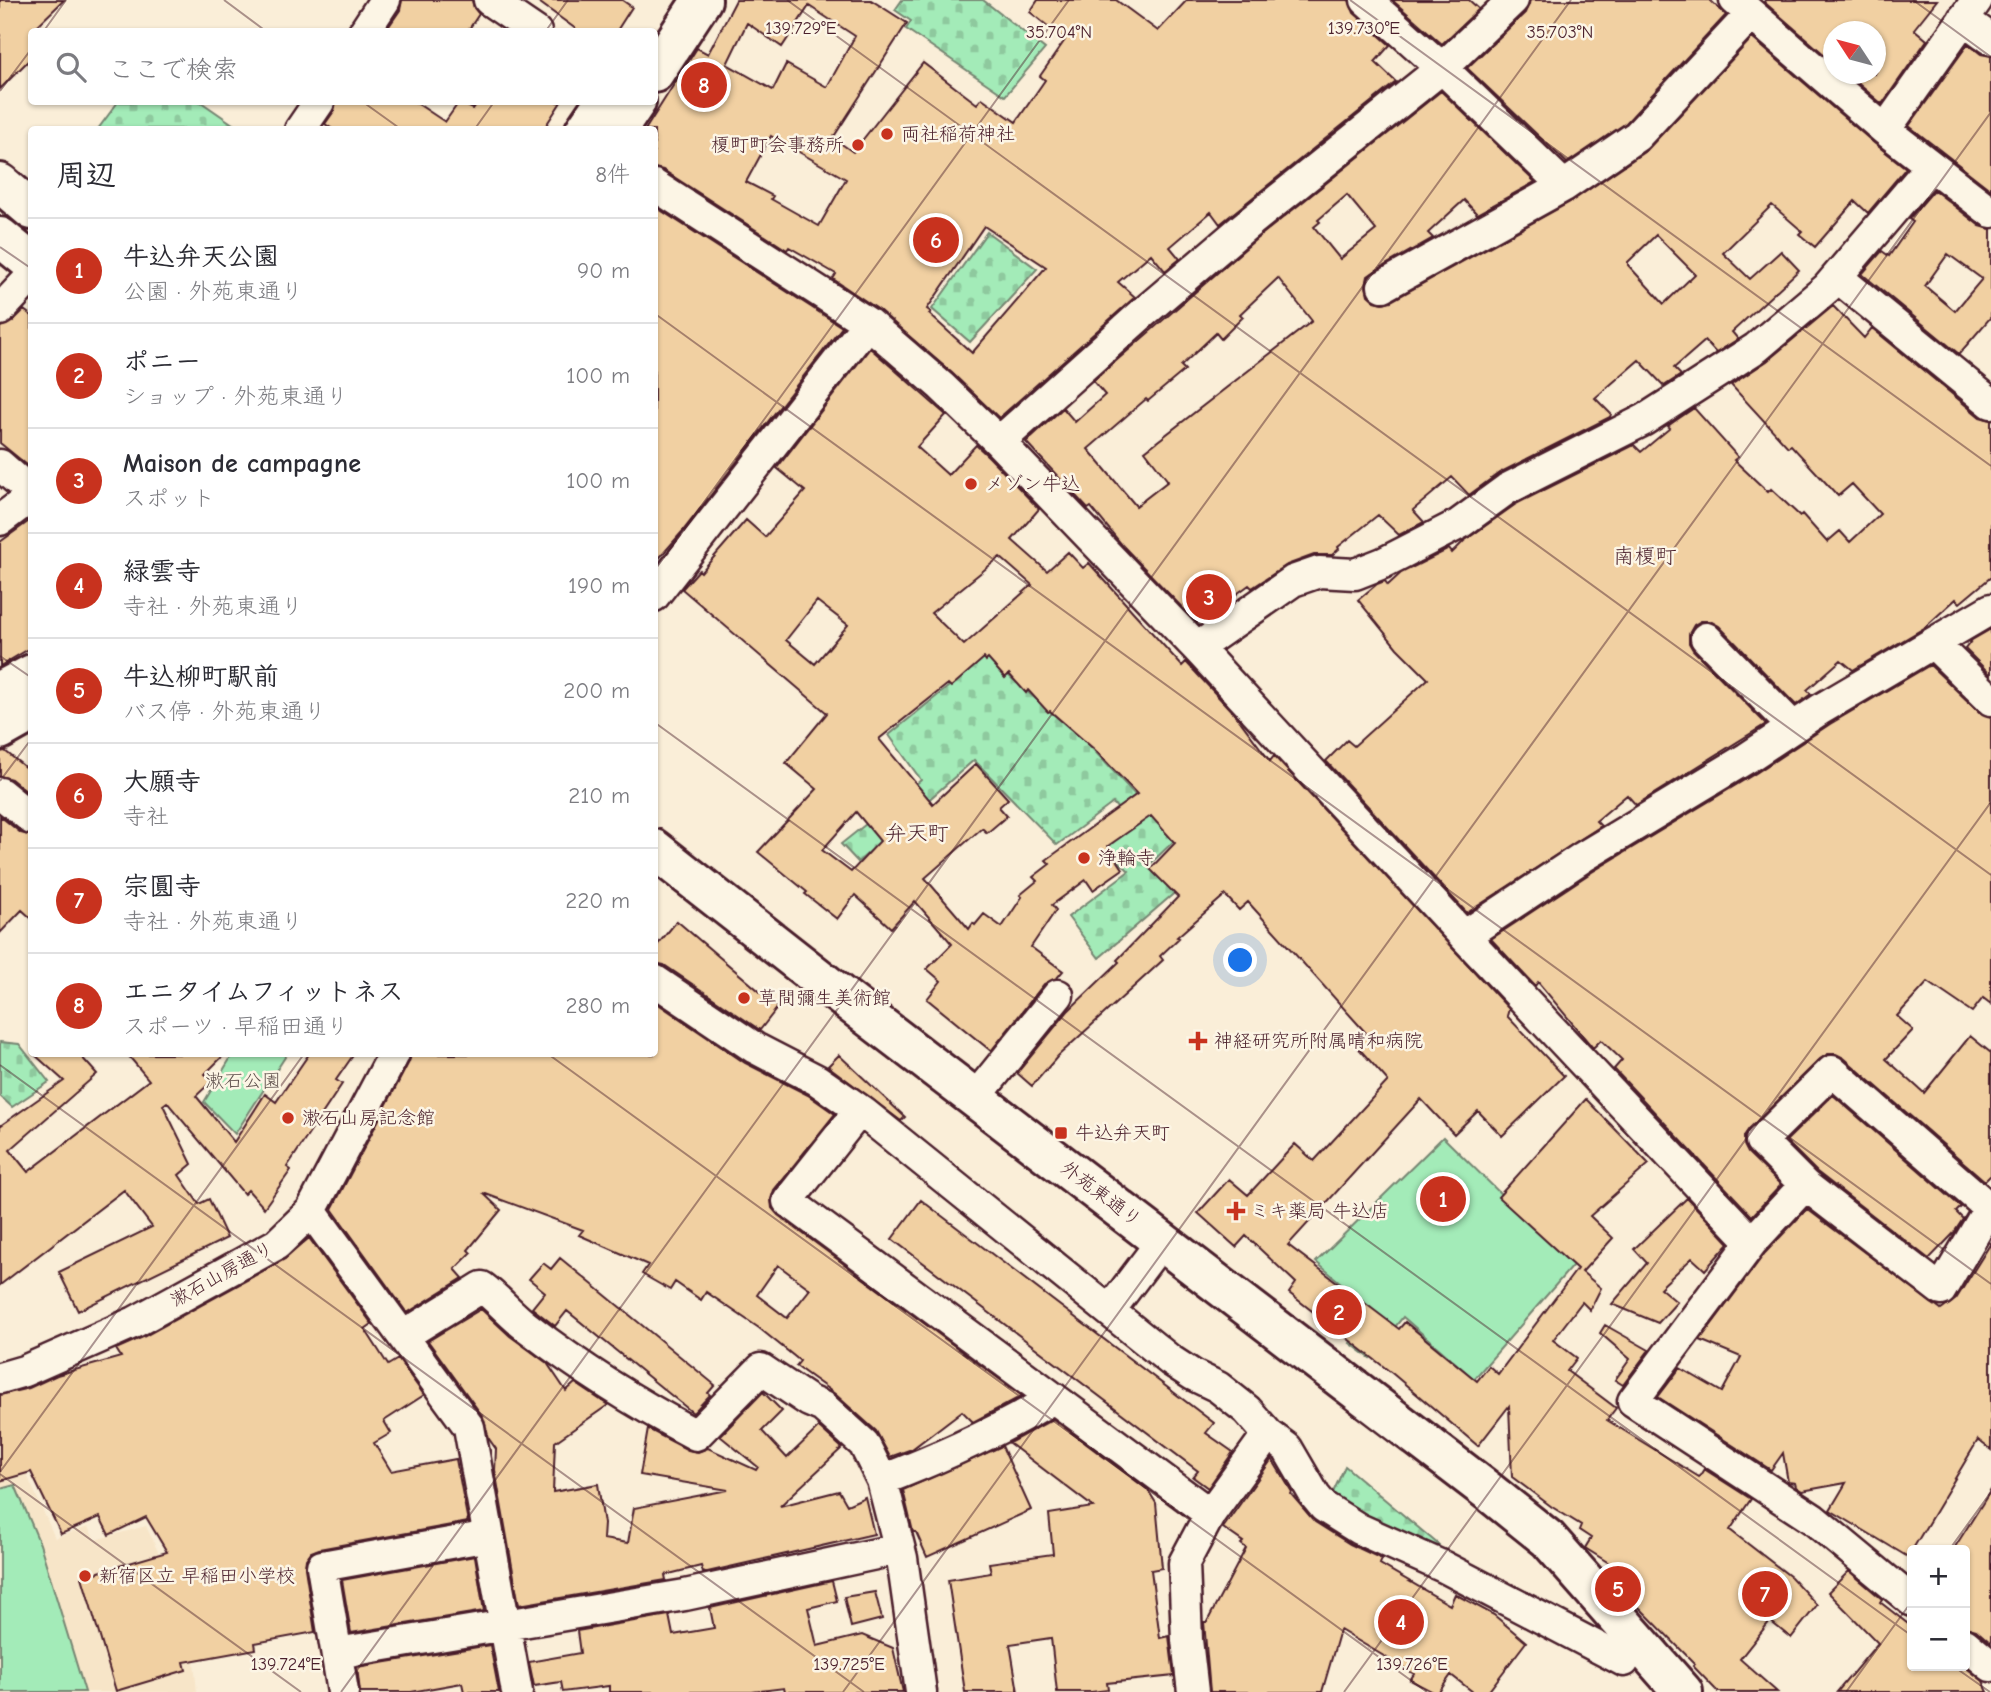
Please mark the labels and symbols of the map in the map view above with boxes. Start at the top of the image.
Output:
text: 139.729°E [765,18,837,39]
text: 139.730°E [1328,18,1400,39]
north arrow [1823,21,1886,84]
text: 35.704°N [1026,22,1092,43]
text: 35.703°N [1527,22,1593,43]
pin: 8 [681,59,727,111]
place label: 両社稲荷神社 [901,123,1015,145]
marker: 両社稲荷神社 [879,126,895,142]
place label: 榎町町会事務所 [711,134,844,156]
marker: 榎町町会事務所 [850,137,866,153]
pin: 6 [913,214,959,266]
place label: メゾン牛込 [985,473,1080,495]
marker: メゾン牛込 [963,476,979,492]
district label: 南榎町 [1614,544,1677,568]
pin: 3 [1186,571,1232,623]
district label: 弁天町 [886,821,949,845]
place label: 浄輪寺 [1098,847,1155,869]
marker: 浄輪寺 [1076,850,1092,866]
your location [1223,943,1257,977]
place label: 草間彌生美術館 [758,987,891,1009]
marker: 草間彌生美術館 [736,990,752,1006]
place label: 神経研究所附属晴和病院 [1214,1030,1423,1052]
marker: 神経研究所附属晴和病院 [1188,1031,1208,1051]
park label: 漱石公園 [205,1070,281,1092]
place label: 漱石山房記念館 [302,1107,435,1129]
marker: 漱石山房記念館 [280,1110,296,1126]
place label: 牛込弁天町 [1075,1122,1170,1144]
marker: 牛込弁天町 [1053,1125,1069,1141]
street label: 外苑東通り [1056,1157,1146,1231]
pin: 1 [1420,1173,1466,1225]
place label: ミキ薬局 牛込店 [1250,1200,1389,1222]
marker: ミキ薬局 牛込店 [1228,1203,1244,1219]
street label: 漱石山房通り [167,1237,277,1311]
pin: 2 [1316,1286,1362,1338]
pin: 5 [1595,1563,1641,1615]
place label: 新宿区立 早稲田小学校 [99,1565,295,1587]
marker: 新宿区立 早稲田小学校 [77,1568,93,1584]
pin: 7 [1742,1568,1788,1620]
pin: 4 [1378,1596,1424,1648]
text: 139.724°E [251,1654,321,1675]
text: 139.725°E [813,1654,885,1675]
text: 139.726°E [1376,1654,1448,1675]

